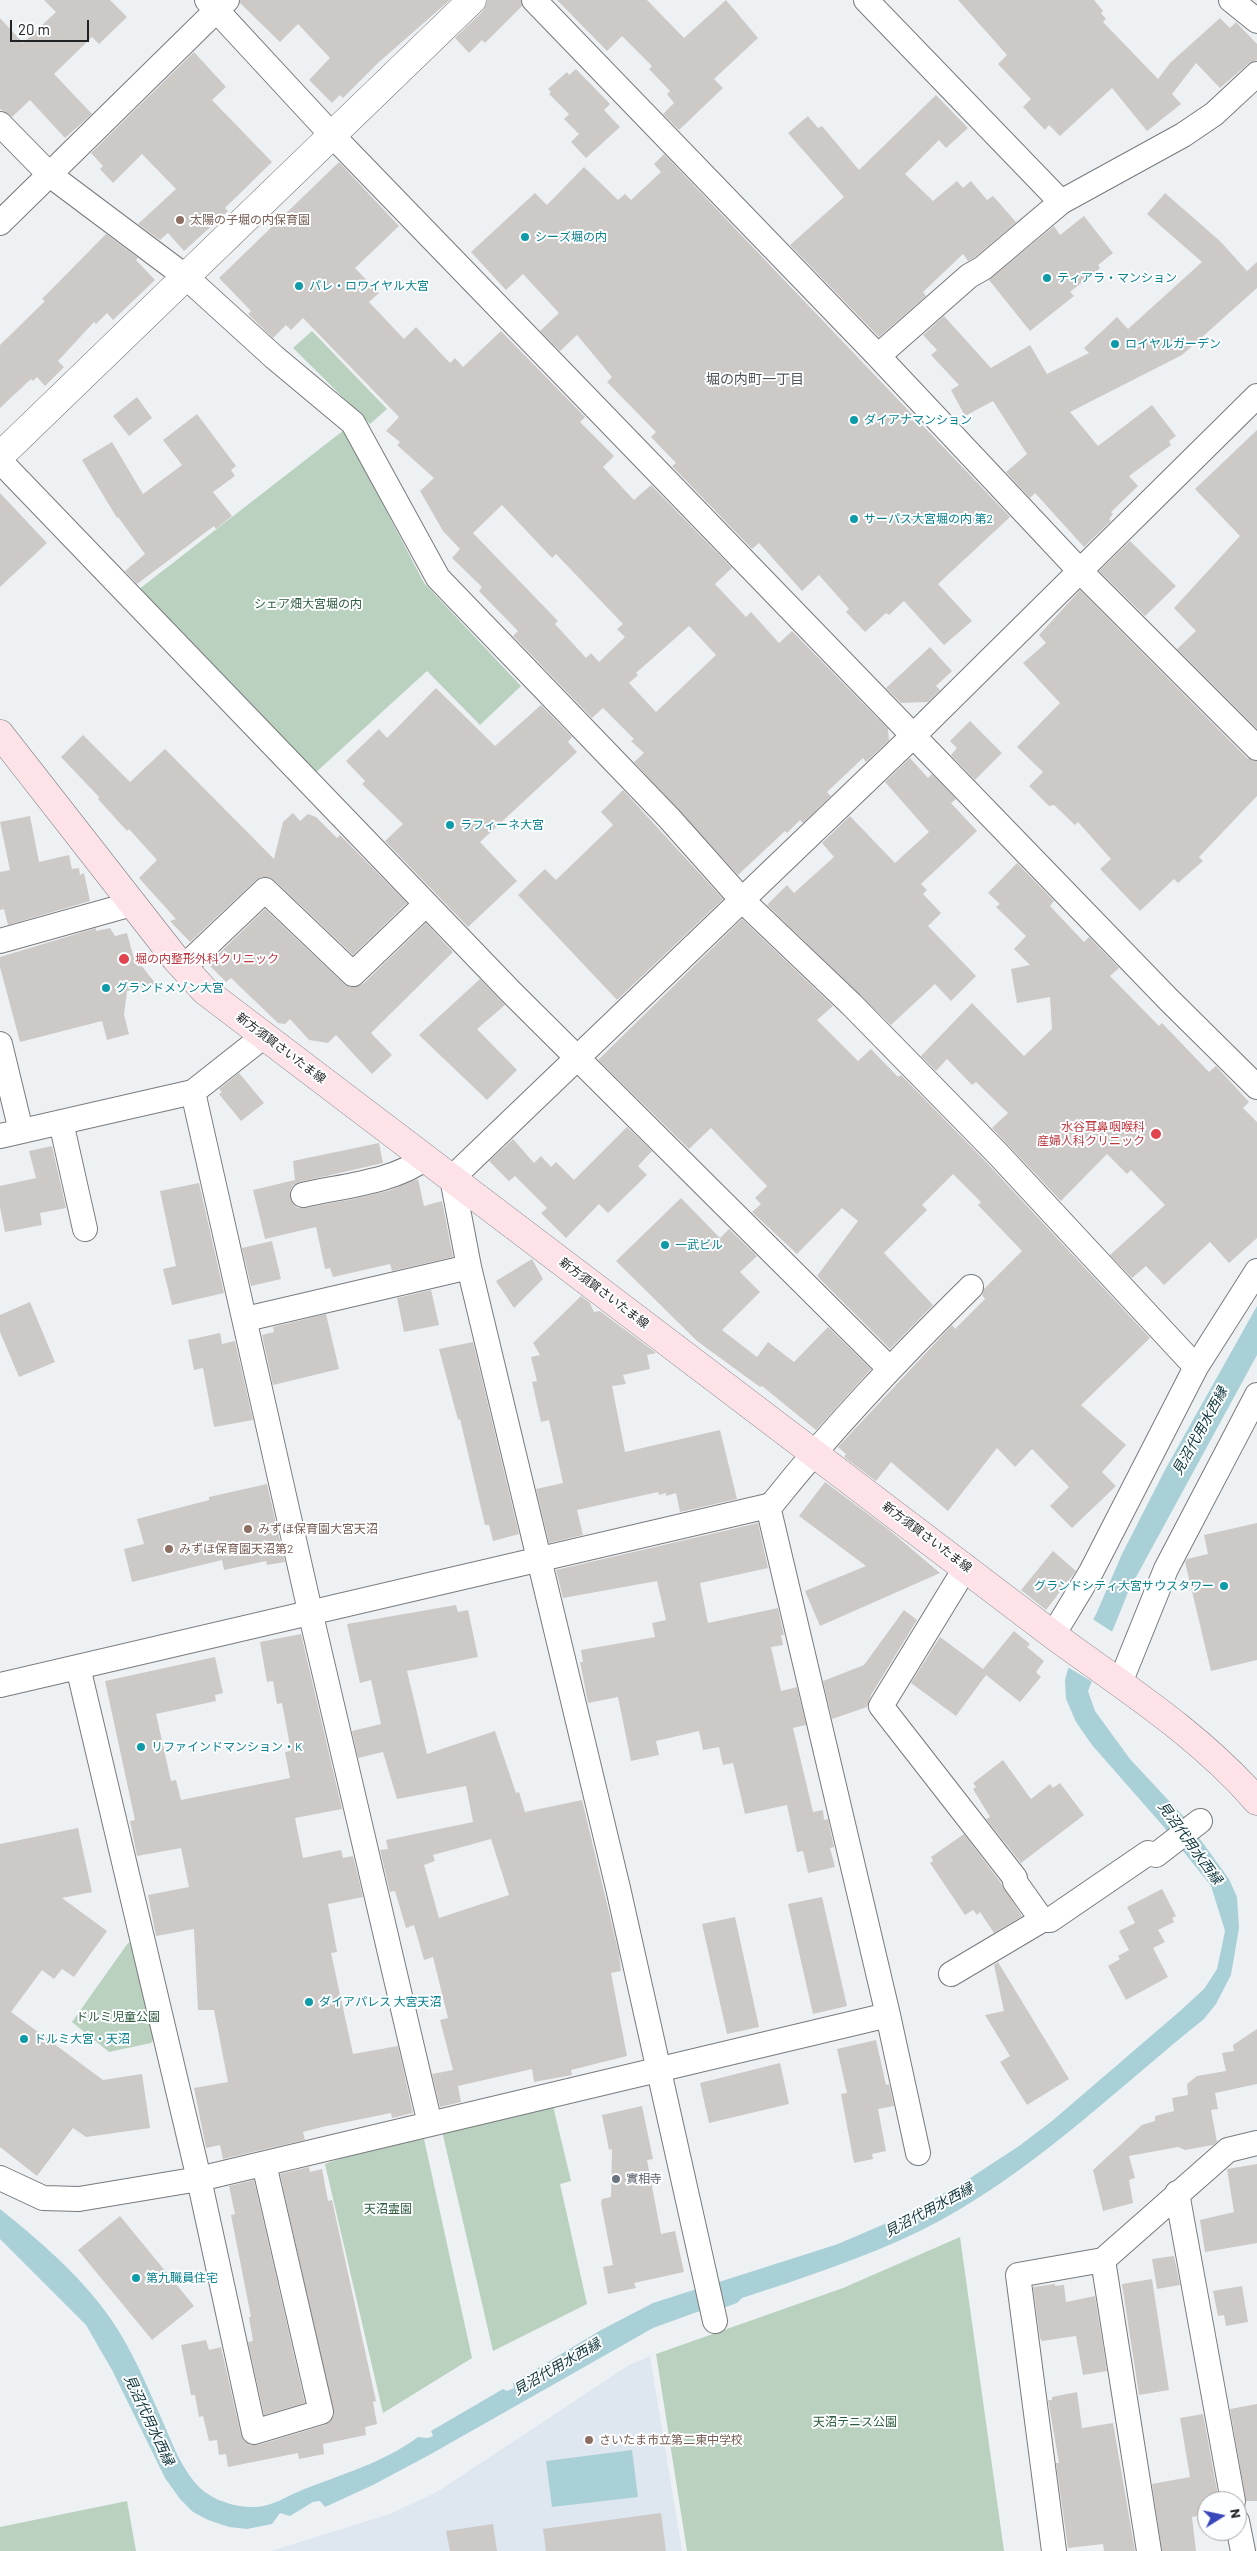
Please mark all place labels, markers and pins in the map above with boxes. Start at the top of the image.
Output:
place label: 太陽の子堀の内保育園 [190,213,310,227]
marker: 太陽の子堀の内保育園 [174,214,186,226]
place label: シーズ堀の内 [535,230,607,244]
marker: シーズ堀の内 [519,231,531,243]
place label: ティアラ・マンション [1057,271,1177,285]
marker: ティアラ・マンション [1041,272,1053,284]
place label: パレ・ロワイヤル大宮 [309,279,429,293]
marker: パレ・ロワイヤル大宮 [293,280,305,292]
place label: ロイヤルガーデン [1125,337,1221,351]
marker: ロイヤルガーデン [1109,338,1121,350]
place label: ダイアナマンション [864,413,972,427]
marker: ダイアナマンション [848,414,860,426]
place label: サーパス大宮堀の内 第2 [864,512,993,526]
marker: サーパス大宮堀の内 第2 [848,513,860,525]
place label: ラフィーネ大宮 [460,818,544,832]
marker: ラフィーネ大宮 [444,819,456,831]
marker: 堀の内整形外科クリニック [117,952,131,966]
place label: 堀の内整形外科クリニック [135,952,279,966]
place label: グランドメゾン大宮 [116,981,224,995]
marker: グランドメゾン大宮 [100,982,112,994]
place label: 水谷耳鼻咽喉科 産婦人科クリニック [1037,1120,1145,1148]
marker: 水谷耳鼻咽喉科 産婦人科クリニック [1149,1127,1163,1141]
place label: 一武ビル [675,1238,723,1252]
marker: 一武ビル [659,1239,671,1251]
place label: みずほ保育園大宮天沼 [258,1522,378,1536]
marker: みずほ保育園大宮天沼 [242,1523,254,1535]
place label: みずほ保育園天沼第2 [179,1542,293,1556]
marker: みずほ保育園天沼第2 [163,1543,175,1555]
place label: グランドシティ大宮サウスタワー [1034,1579,1214,1593]
marker: グランドシティ大宮サウスタワー [1218,1580,1230,1592]
place label: リファインドマンション・K [151,1740,302,1754]
marker: リファインドマンション・K [135,1741,147,1753]
place label: ダイアパレス 大宮天沼 [319,1995,441,2009]
marker: ダイアパレス 大宮天沼 [303,1996,315,2008]
place label: ドルミ大宮・天沼 [34,2032,130,2046]
marker: ドルミ大宮・天沼 [18,2033,30,2045]
place label: 實相寺 [626,2172,662,2186]
marker: 實相寺 [610,2173,622,2185]
place label: 第九職員住宅 [146,2271,218,2285]
marker: 第九職員住宅 [130,2272,142,2284]
place label: さいたま市立第二東中学校 [599,2433,743,2447]
marker: さいたま市立第二東中学校 [583,2434,595,2446]

